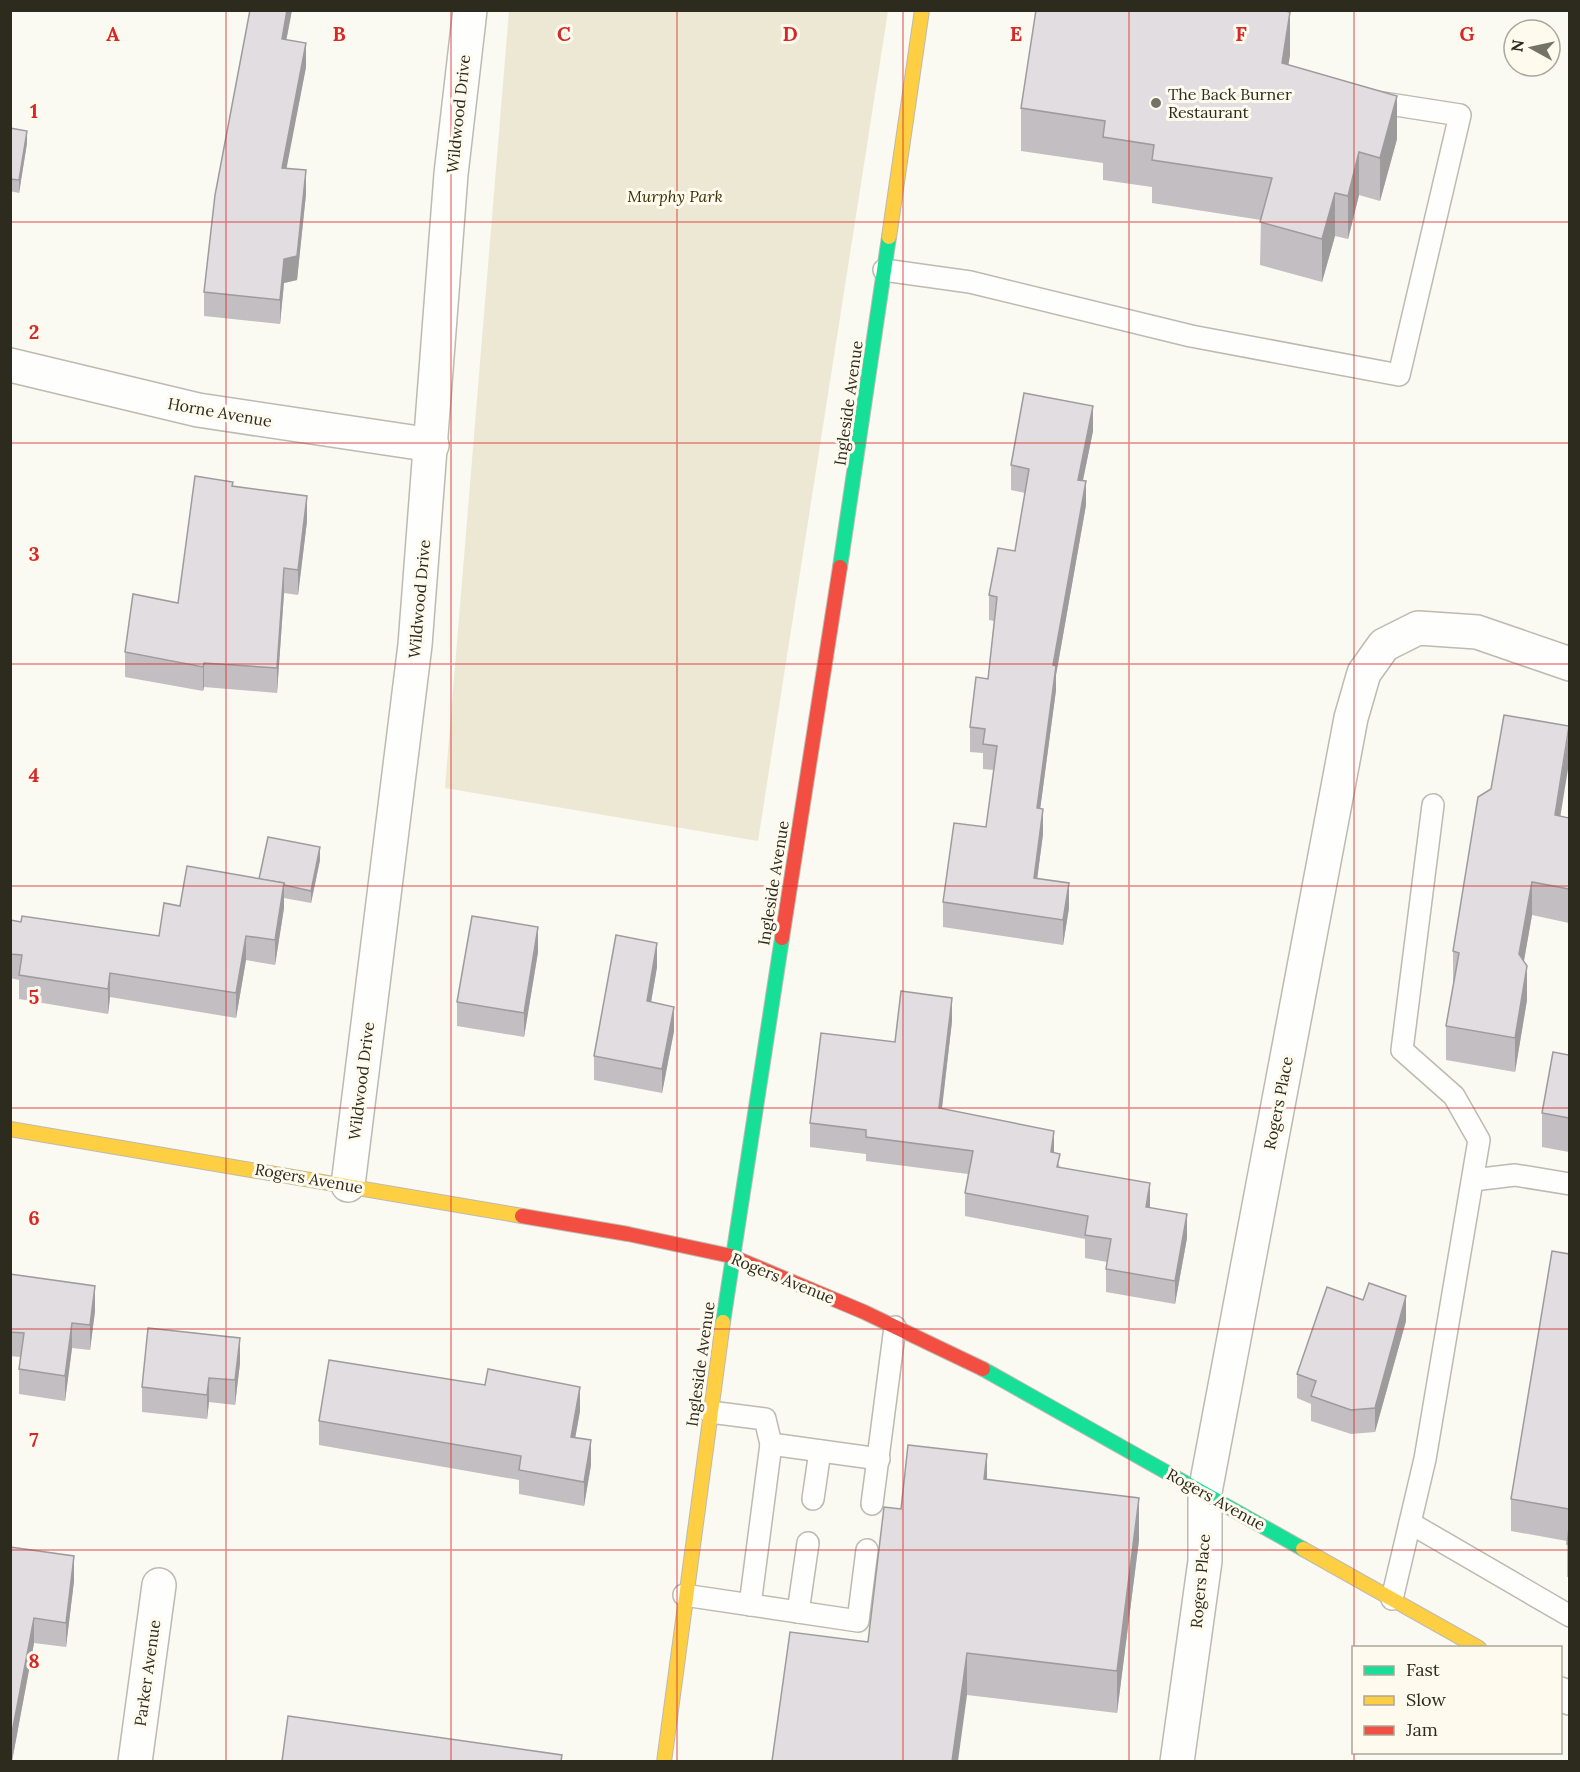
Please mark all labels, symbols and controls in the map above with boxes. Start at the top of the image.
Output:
north arrow [1502,18,1562,78]
text: A [106,21,120,46]
text: B [332,21,346,46]
text: C [557,21,571,46]
text: D [782,21,798,46]
text: E [1010,21,1022,46]
text: F [1235,21,1247,46]
text: G [1459,21,1475,46]
text: N [1506,38,1528,53]
street label: Wildwood Drive [442,53,474,174]
place label: The Back Burner Restaurant [1168,84,1292,122]
marker: The Back Burner Restaurant [1149,96,1163,110]
text: 1 [30,98,38,123]
park label: Murphy Park [627,186,723,206]
text: 2 [29,319,39,344]
street label: Ingleside Avenue [829,339,867,467]
street label: Horne Avenue [166,393,274,431]
street label: Wildwood Drive [404,538,434,659]
text: 3 [28,541,40,566]
text: 4 [29,762,40,787]
street label: Ingleside Avenue [753,819,793,947]
text: 5 [29,984,40,1009]
street label: Wildwood Drive [344,1020,378,1141]
street label: Rogers Place [1259,1054,1297,1151]
street label: Rogers Avenue [253,1159,365,1197]
text: 6 [28,1205,40,1230]
street label: Rogers Avenue [728,1248,838,1308]
street label: Ingleside Avenue [681,1300,719,1428]
text: 7 [29,1427,39,1452]
street label: Rogers Avenue [1163,1464,1269,1534]
street label: Rogers Place [1186,1533,1214,1629]
street label: Parker Avenue [130,1618,164,1728]
legend [1352,1646,1562,1754]
text: 8 [28,1648,40,1673]
text: Fast [1406,1658,1440,1681]
text: Slow [1406,1688,1446,1711]
text: Jam [1405,1718,1438,1741]

